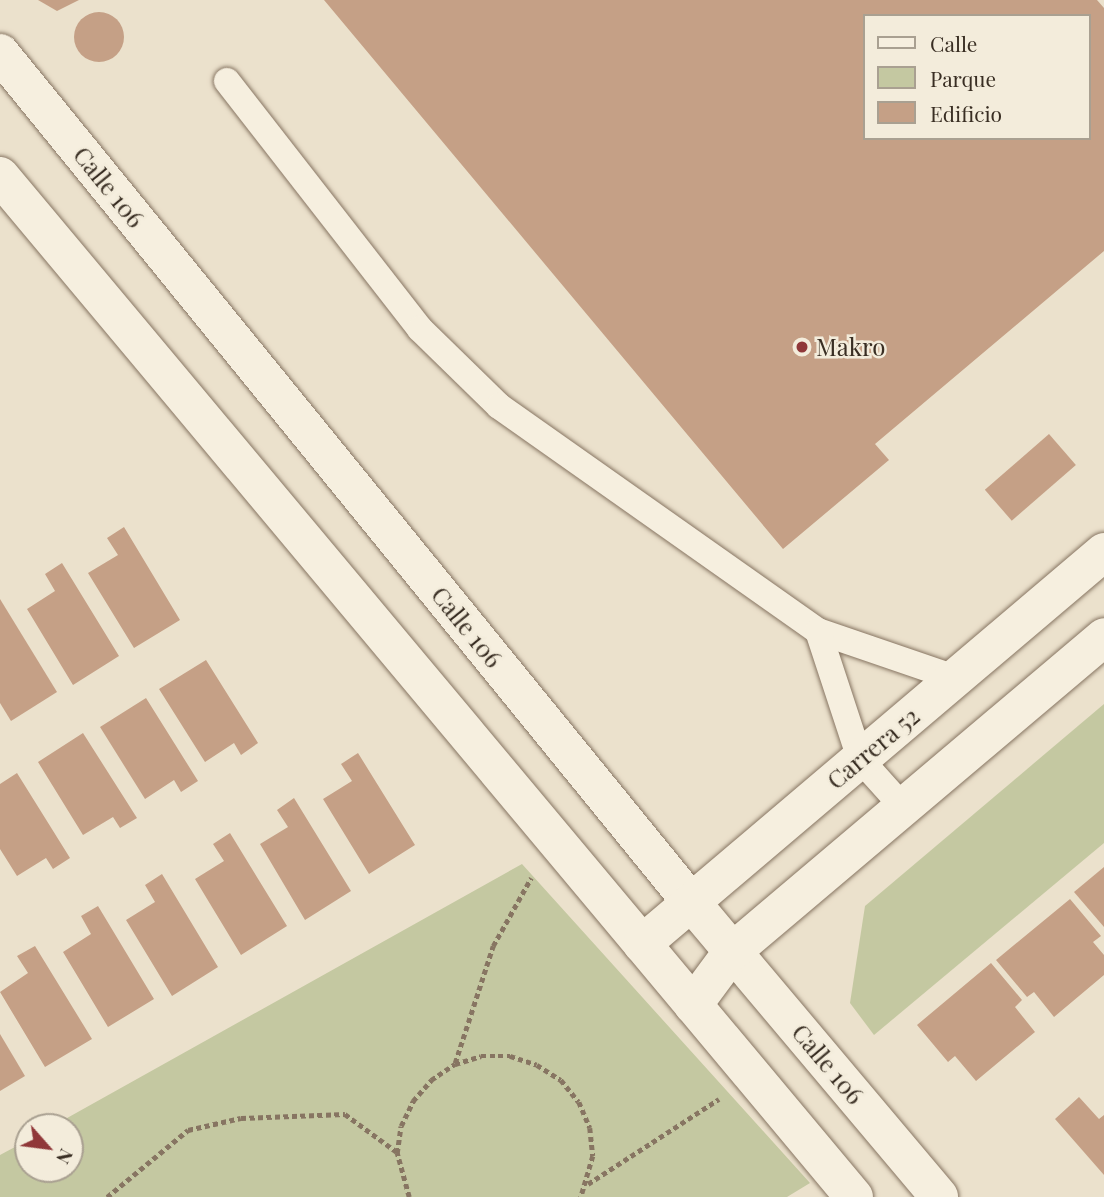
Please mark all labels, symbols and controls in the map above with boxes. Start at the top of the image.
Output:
legend [862,14,1090,140]
text: Calle [930,29,977,57]
text: Parque [930,64,996,92]
text: Edificio [930,99,1002,127]
street label: Calle 106 [68,141,150,233]
place label: Makro [816,333,885,361]
marker: Makro [794,339,810,355]
street label: Calle 106 [426,581,508,673]
street label: Carrera 52 [821,701,925,795]
street label: Calle 106 [786,1018,870,1110]
north arrow [14,1113,84,1183]
text: N [51,1145,80,1169]

